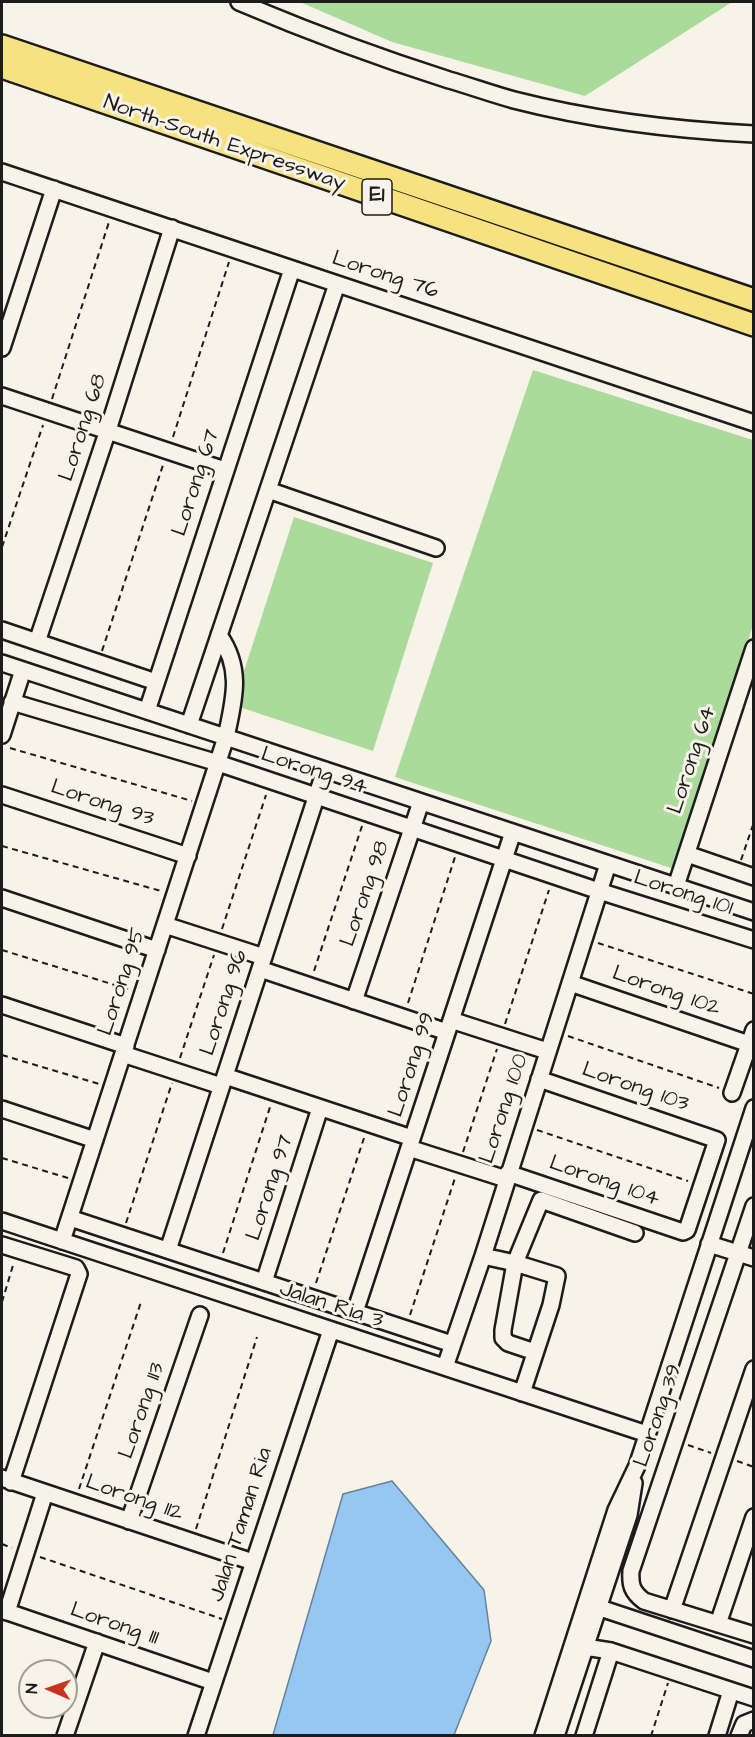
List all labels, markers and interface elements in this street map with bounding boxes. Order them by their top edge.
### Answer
street label: North–South Expressway [100,90,348,198]
road number: E1 [362,179,392,215]
street label: Lorong 76 [328,246,442,306]
street label: Lorong 68 [54,371,114,485]
street label: Lorong 67 [167,426,227,540]
street label: Lorong 64 [663,703,723,817]
street label: Lorong 94 [257,742,371,802]
street label: Lorong 93 [47,775,157,833]
street label: Lorong 98 [336,838,396,950]
street label: Lorong 101 [630,866,736,922]
street label: Lorong 95 [93,925,153,1039]
street label: Lorong 96 [196,947,254,1059]
street label: Lorong 102 [608,961,724,1023]
street label: Lorong 99 [384,1009,442,1121]
street label: Lorong 100 [475,1051,535,1167]
street label: Lorong 103 [578,1057,692,1119]
street label: Lorong 97 [242,1132,300,1244]
street label: Lorong 104 [545,1151,663,1213]
street label: Jalan Ria 3 [276,1277,386,1335]
street label: Lorong 113 [114,1359,172,1463]
street label: Lorong 39 [629,1361,689,1471]
street label: Jalan Taman Ria [205,1445,279,1605]
street label: Lorong 112 [82,1470,186,1528]
street label: Lorong 111 [66,1598,162,1652]
north arrow [18,1659,78,1719]
text: N [21,1683,43,1694]

